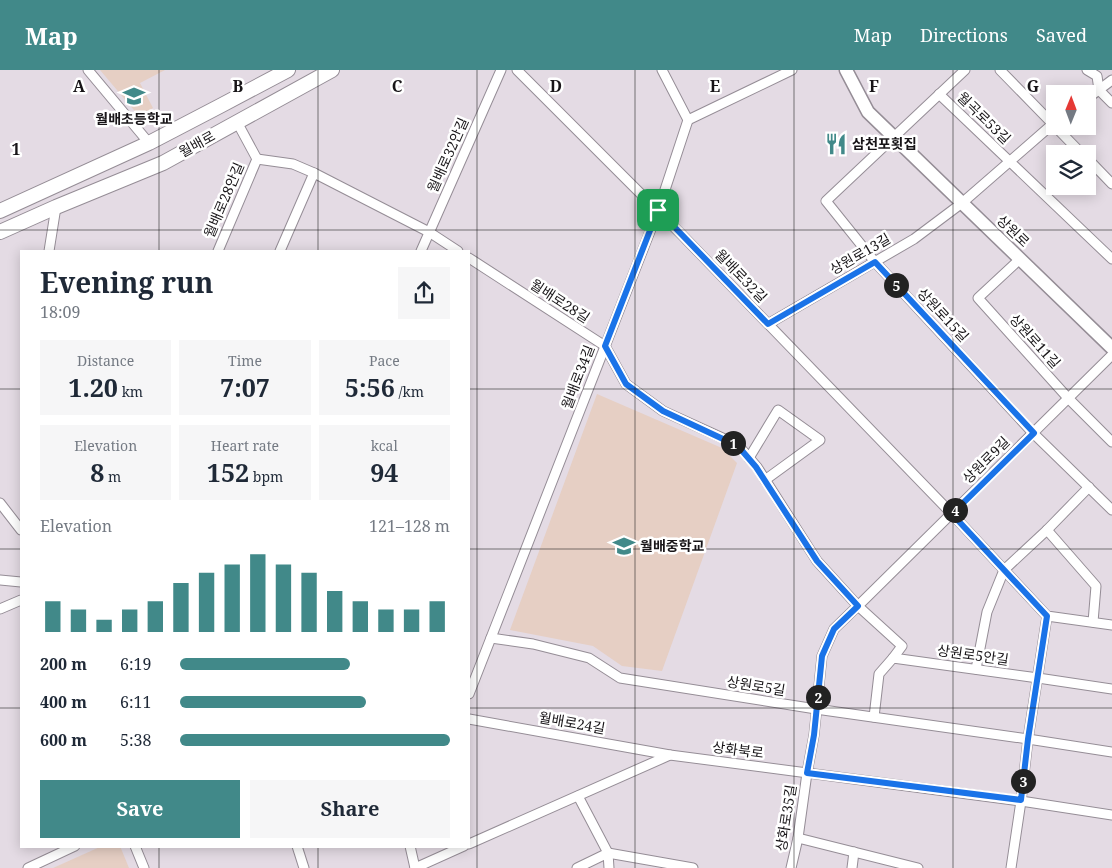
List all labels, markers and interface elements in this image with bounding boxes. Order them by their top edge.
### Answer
text: Map [25,19,78,52]
text: Map [854,23,892,47]
text: Directions [920,23,1008,47]
text: Saved [1036,23,1087,47]
text: A [73,75,86,97]
text: B [233,75,244,97]
text: C [392,75,403,97]
text: D [550,75,562,97]
text: E [710,75,720,97]
text: F [869,75,879,97]
text: G [1027,75,1039,97]
school or university icon: 월배초등학교 [121,83,147,109]
north arrow [1046,85,1096,135]
map controls [1046,85,1096,195]
street label: 월곡로53길 [954,87,1015,148]
place label: 월배초등학교 [95,109,173,128]
street label: 월배로32안길 [423,114,473,195]
street label: 월배로 [175,126,218,161]
restaurant icon: 삼천포횟집 [823,131,849,157]
place label: 삼천포횟집 [852,134,916,153]
text: 1 [11,138,21,160]
button: layers [1046,145,1096,195]
street label: 월배로28안길 [199,159,248,240]
pin [637,189,679,231]
icon: arrive [644,196,672,224]
street label: 상원로 [993,210,1034,251]
street label: 상원로13길 [826,229,894,279]
street label: 월배로32길 [711,245,772,306]
text: Evening run [40,263,213,301]
button: share [398,267,450,319]
pin: 5 [884,272,908,298]
street label: 월배로28길 [527,274,594,327]
text: 5 [893,276,900,295]
street label: 상원로15길 [914,284,973,346]
text: 18:09 [40,301,80,323]
street label: 상원로11길 [1006,309,1065,372]
street label: 월배로34길 [557,342,598,412]
text: Distance [77,351,134,370]
text: Time [228,351,262,370]
text: Pace [369,351,400,370]
text: 1.20 [68,370,118,404]
text: 7:07 [220,370,270,404]
text: 5:56 [345,370,395,404]
text: km [118,382,143,401]
text: /km [395,382,424,401]
pin: 1 [720,430,746,456]
street label: 상원로9길 [958,432,1013,487]
text: 1 [730,434,737,453]
text: Elevation [74,436,137,455]
text: Heart rate [211,436,279,455]
text: kcal [371,436,398,455]
text: 8 [90,455,104,489]
text: 152 [207,455,249,489]
text: 94 [370,455,398,489]
text: m [104,467,121,486]
text: bpm [249,467,283,486]
pin: 4 [942,498,968,522]
text: 4 [952,501,959,520]
text: Elevation [40,515,112,537]
text: 121–128 m [369,515,450,537]
school or university icon: 월배중학교 [611,533,637,559]
place label: 월배중학교 [640,536,705,555]
street label: 상원로5안길 [936,640,1010,669]
text: 200 m [40,653,87,675]
text: 6:19 [120,653,151,675]
street label: 상원로5길 [725,671,787,700]
pin: 2 [806,684,830,710]
text: 2 [815,688,822,707]
text: 400 m [40,691,87,713]
text: 6:11 [120,691,151,713]
street label: 월배로24길 [537,707,607,738]
text: 600 m [40,729,87,751]
text: 5:38 [120,729,151,751]
street label: 상화북로 [711,737,765,762]
pin: 3 [1010,768,1036,794]
text: 3 [1020,772,1027,791]
button: Save [40,780,240,838]
button: Share [250,780,450,838]
street label: 상화로35길 [771,783,800,853]

